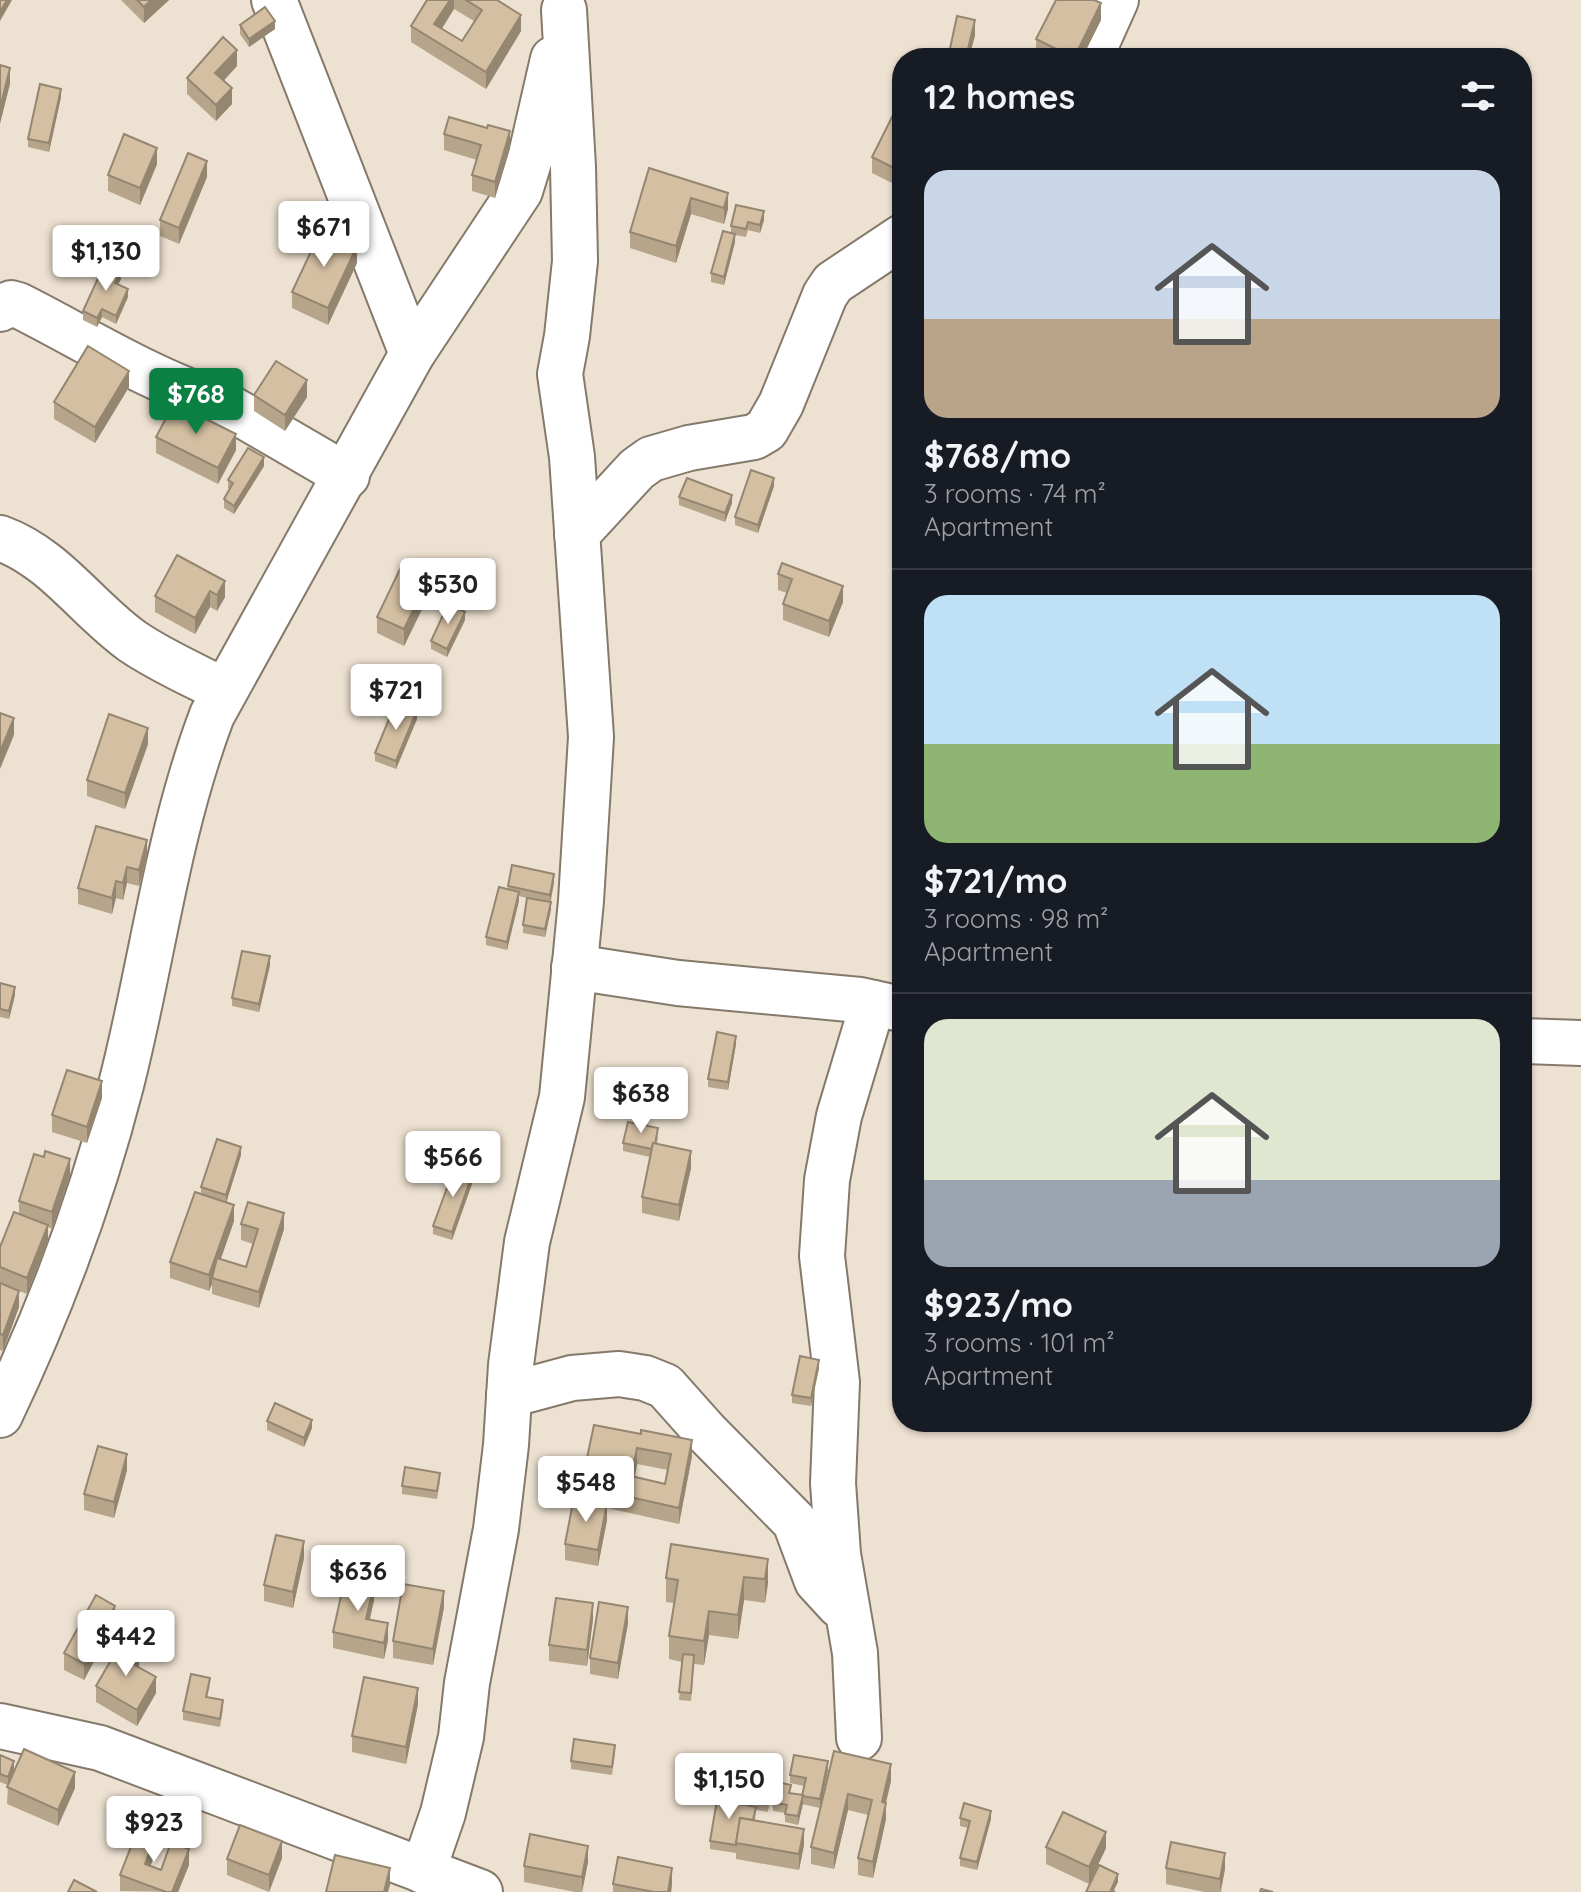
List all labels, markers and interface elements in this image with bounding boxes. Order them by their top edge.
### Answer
icon: filters [1456,74,1500,118]
text: 12 homes [924,75,1075,118]
pin: $671 [277,201,371,269]
text: $671 [296,210,352,243]
icon: home [1140,222,1284,366]
pin: $1,130 [41,225,171,293]
text: $1,130 [70,234,142,267]
pin: $768 [149,368,243,436]
text: $768 [167,377,225,410]
text: $768/mo [924,434,1071,477]
text: 3 rooms · 74 m² [924,477,1106,510]
text: Apartment [924,510,1053,543]
pin: $530 [401,558,495,626]
text: $530 [418,567,478,600]
icon: home [1140,647,1284,791]
pin: $721 [349,664,443,732]
text: $721 [369,673,423,706]
text: $721/mo [924,859,1067,902]
text: 3 rooms · 98 m² [924,902,1108,935]
text: Apartment [924,935,1053,968]
pin: $638 [594,1067,688,1135]
icon: home [1140,1071,1284,1215]
text: $638 [612,1076,670,1109]
pin: $566 [406,1131,500,1199]
text: $566 [423,1140,483,1173]
text: $923/mo [924,1283,1073,1326]
text: 3 rooms · 101 m² [924,1326,1115,1359]
text: Apartment [924,1359,1053,1392]
pin: $548 [539,1456,633,1524]
text: $548 [556,1465,616,1498]
pin: $636 [311,1545,405,1613]
text: $636 [329,1554,387,1587]
pin: $442 [79,1610,173,1678]
text: $442 [96,1619,156,1652]
pin: $1,150 [664,1753,794,1821]
text: $1,150 [693,1762,765,1795]
pin: $923 [107,1796,201,1864]
text: $923 [124,1805,184,1838]

